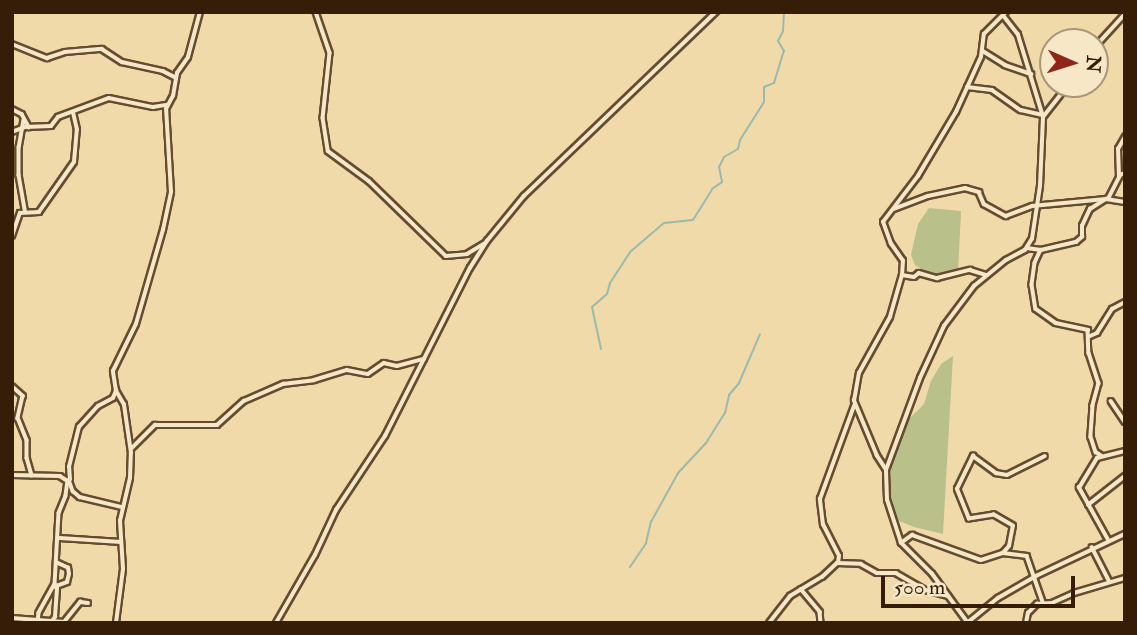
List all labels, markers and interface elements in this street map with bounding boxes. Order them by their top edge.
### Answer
north arrow [1039,28,1109,98]
text: N [1081,55,1105,73]
scale bar [885,562,1079,606]
text: 500 m [894,574,945,601]

